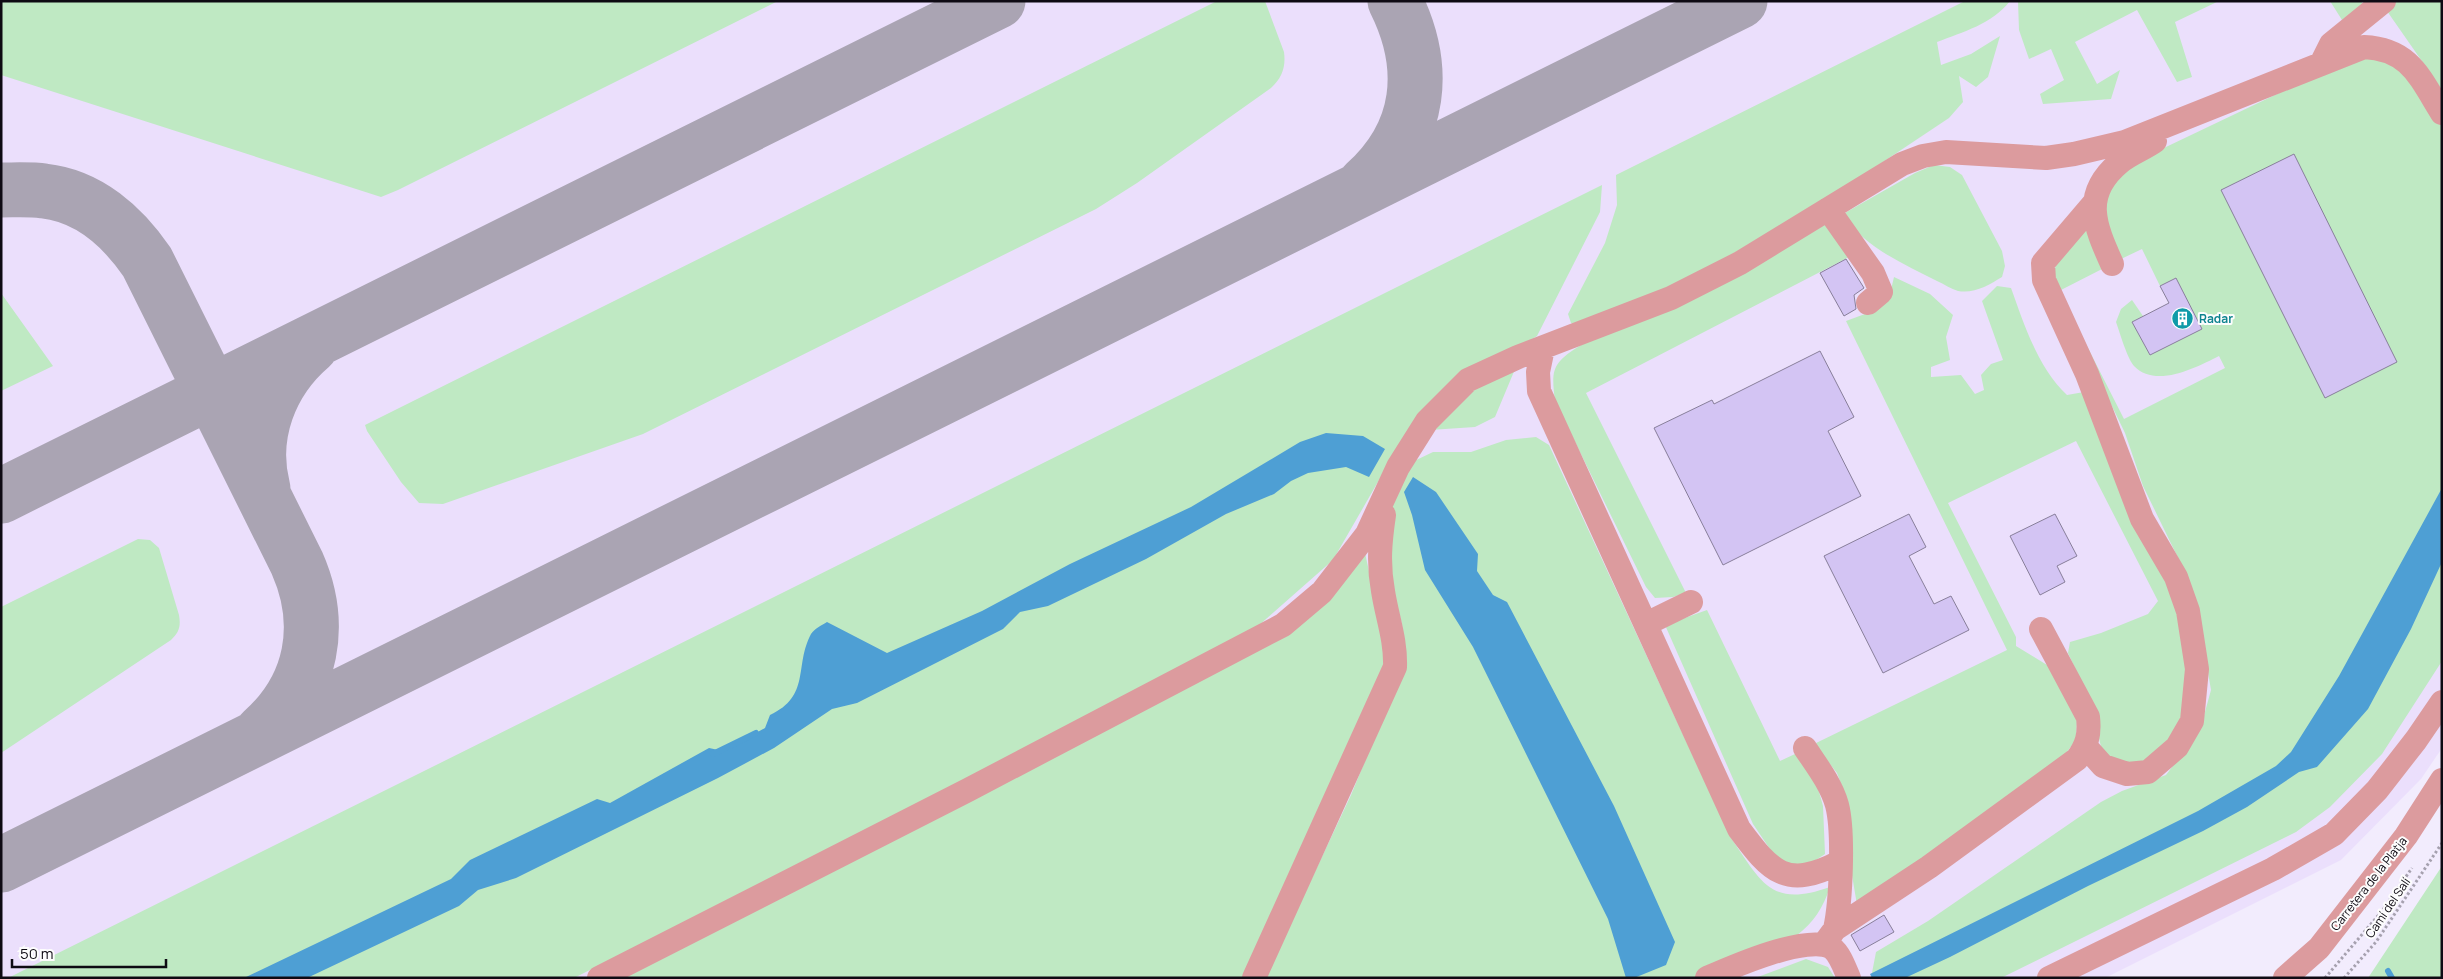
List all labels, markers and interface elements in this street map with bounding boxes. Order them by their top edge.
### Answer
building icon: Radar [2171,307,2195,331]
place label: Radar [2199,310,2233,327]
street label: Carretera de la Platja [2326,833,2411,934]
street label: Camí del Salí [2361,874,2414,941]
scale bar [12,936,166,968]
text: 50 m [20,943,54,964]

